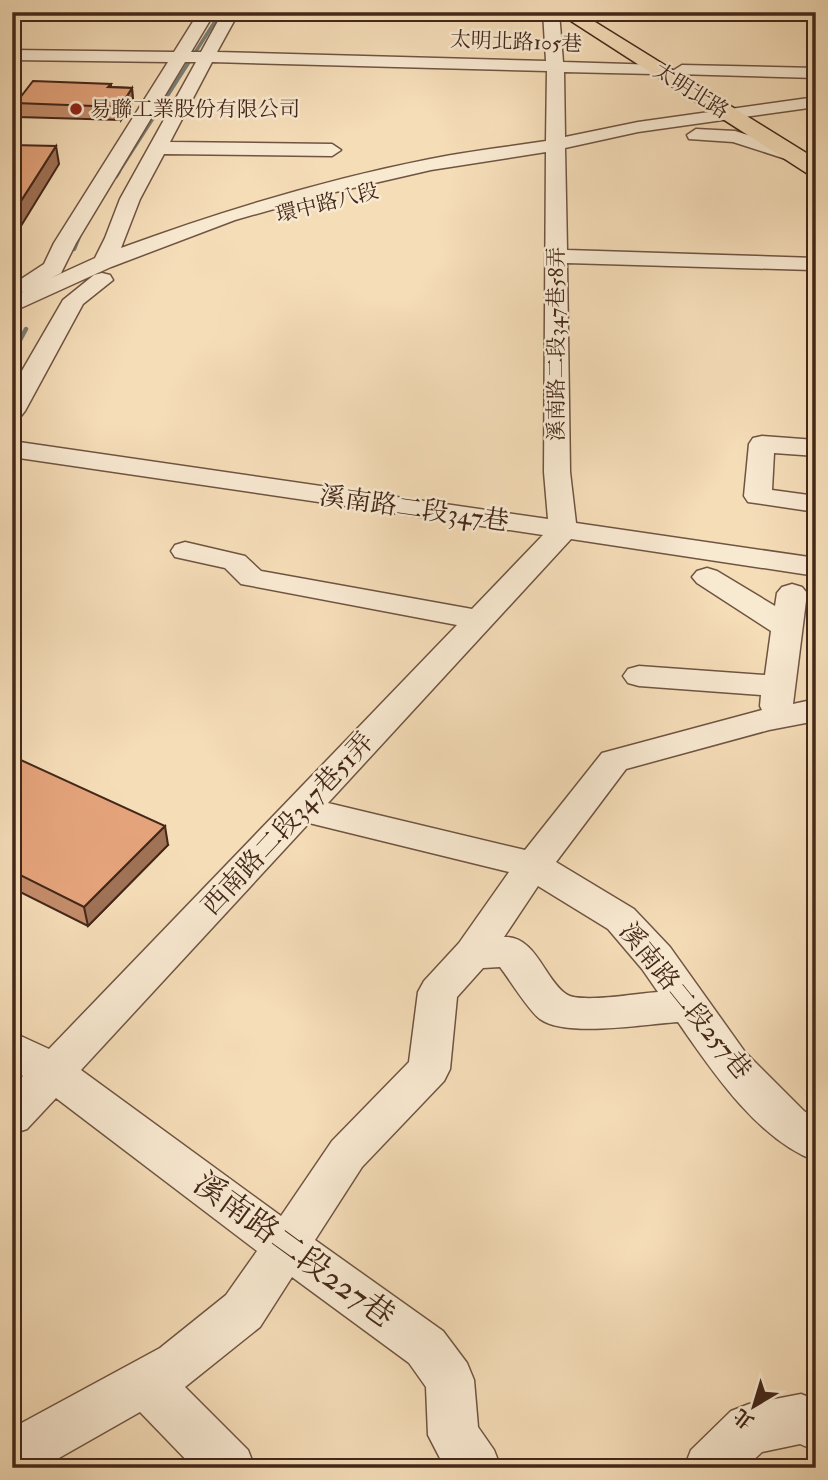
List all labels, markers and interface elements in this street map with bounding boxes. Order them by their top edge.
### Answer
street label: 太明北路105巷 [449,26,583,58]
street label: 太明北路 [648,57,734,125]
place label: 易聯工業股份有限公司 [90,96,300,123]
marker: 易聯工業股份有限公司 [68,101,84,117]
street label: 環中路八段 [273,177,381,229]
street label: 溪南路二段347巷58弄 [543,247,570,441]
street label: 溪南路二段347巷 [317,480,511,538]
street label: 西南路二段347巷51弄 [195,726,381,922]
street label: 溪南路二段257巷 [612,916,758,1086]
street label: 溪南路二段227巷 [186,1164,402,1336]
north arrow [720,1372,790,1442]
text: 北 [729,1403,759,1434]

